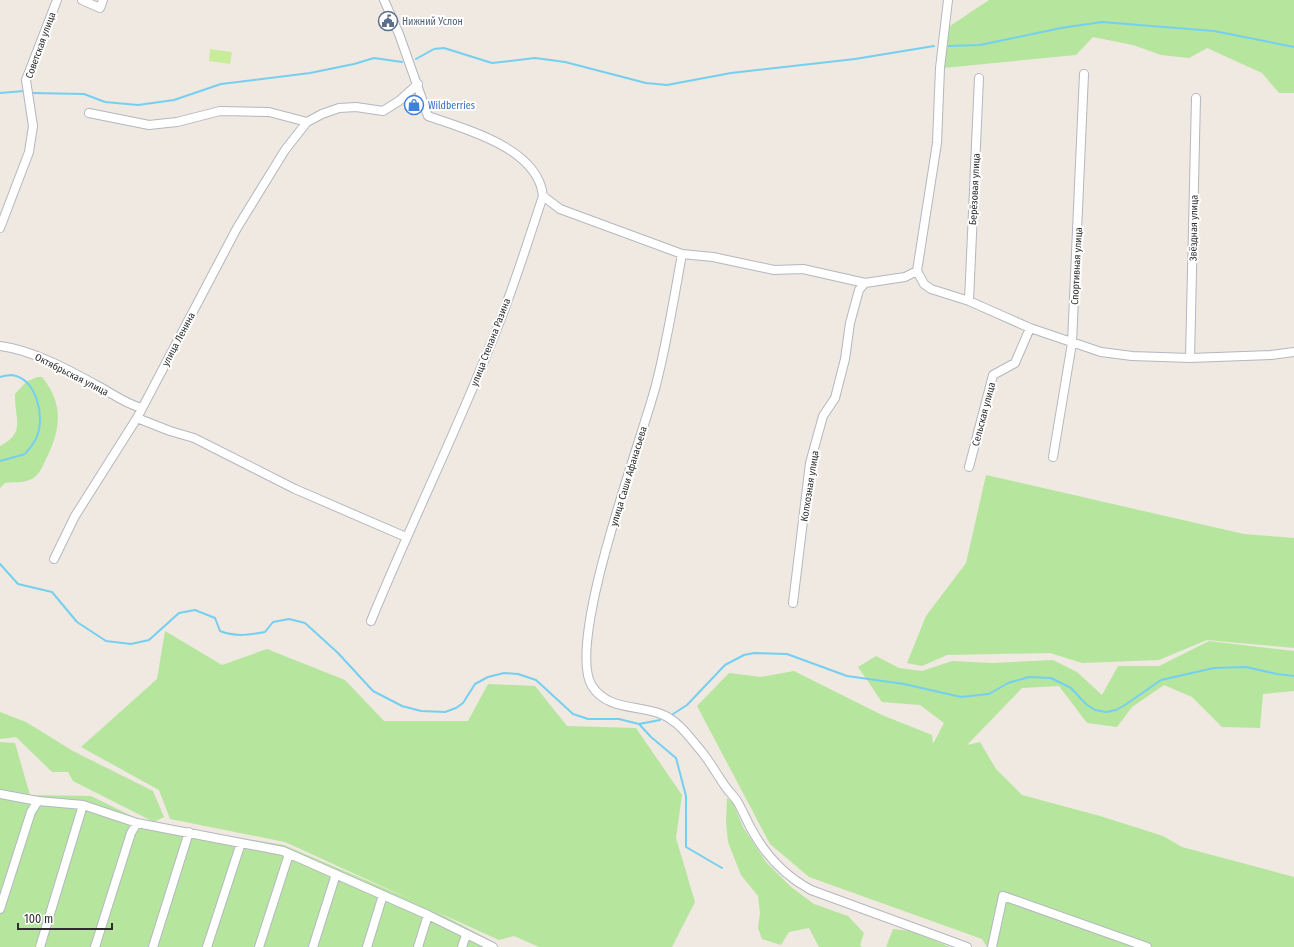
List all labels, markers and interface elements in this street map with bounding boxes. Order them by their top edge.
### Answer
street label: Советская улица [23,10,59,80]
public building icon: Нижний Услон [377,10,399,32]
place label: Нижний Услон [402,16,463,28]
shop icon: Wildberries [403,94,425,116]
place label: Wildberries [428,100,475,112]
street label: Берёзовая улица [967,153,983,225]
street label: Звёздная улица [1187,195,1201,261]
street label: Спортивная улица [1069,227,1085,305]
street label: улица Степана Разина [469,297,513,388]
street label: улица Ленина [160,310,198,368]
street label: Октябрьская улица [33,351,110,399]
street label: Сельская улица [970,381,998,447]
street label: улица Саши Афанасьева [608,425,650,528]
street label: Колхозная улица [798,450,822,523]
scale bar [18,905,112,931]
text: 100 m [24,912,53,926]

